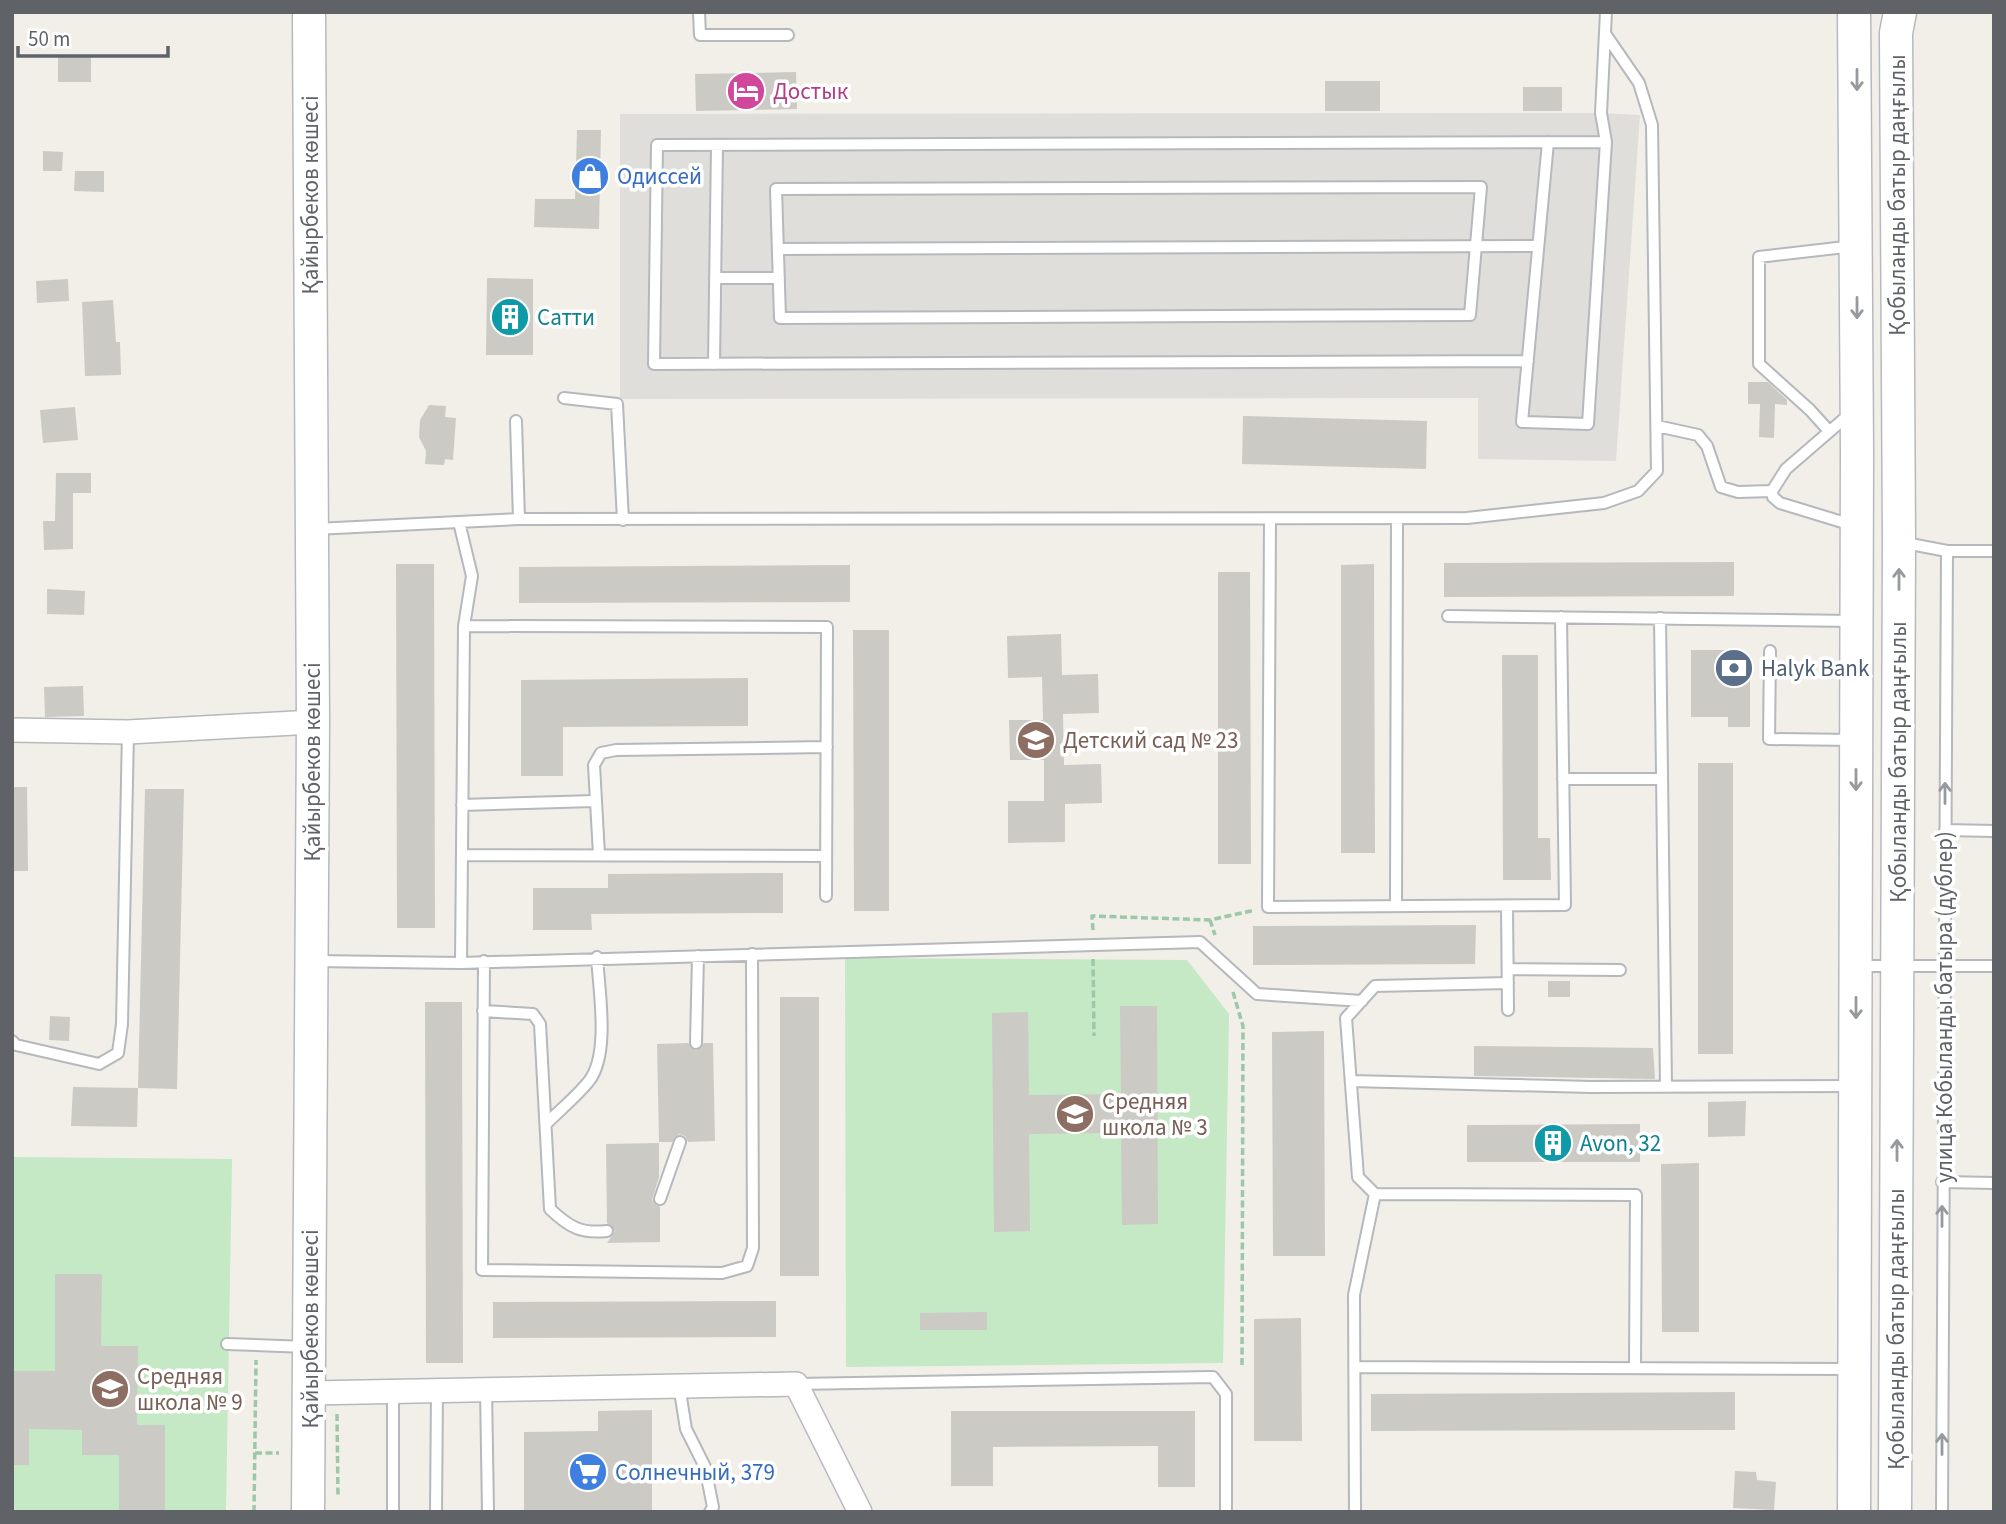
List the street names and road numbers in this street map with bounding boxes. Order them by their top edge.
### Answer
street label: Қобыланды батыр даңғылы [1881,54,1914,336]
street label: Қайырбеков көшесі [294,95,327,295]
street label: Қобыланды батыр даңғылы [1882,621,1915,903]
street label: Қайырбеков көшесі [296,662,329,862]
street label: улица Кобыланды батыра (дублер) [1928,831,1961,1183]
street label: Қобыланды батыр даңғылы [1880,1188,1913,1470]
street label: Қайырбеков көшесі [294,1229,327,1429]

